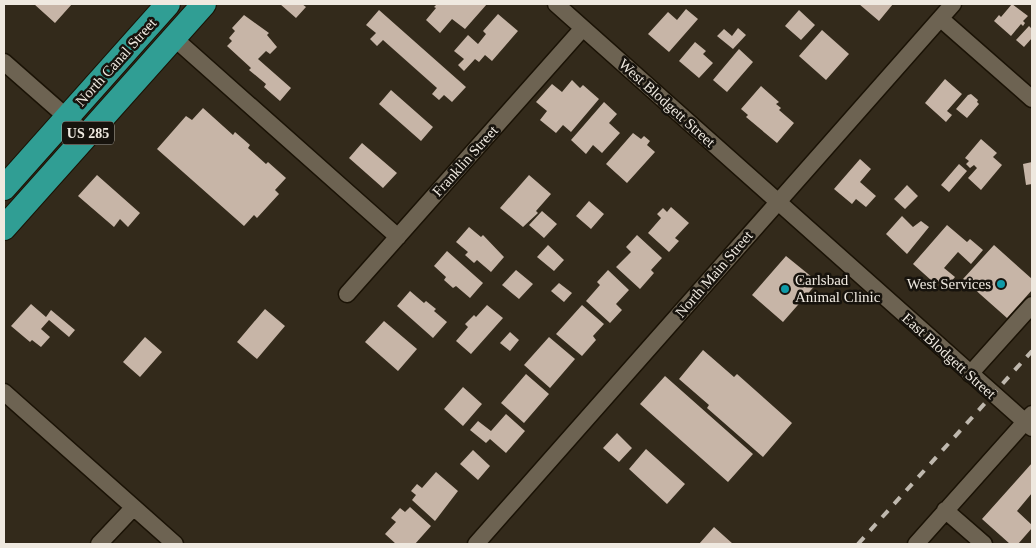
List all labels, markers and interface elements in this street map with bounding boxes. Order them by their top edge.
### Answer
street label: North Canal Street [72,14,160,109]
street label: West Blodgett Street [616,56,719,151]
road number: US 285 [62,122,114,144]
street label: Franklin Street [429,122,501,200]
street label: North Main Street [672,227,756,320]
place label: Carlsbad Animal Clinic [795,272,881,305]
place label: West Services [907,276,991,292]
marker: West Services [995,278,1007,290]
marker: Carlsbad Animal Clinic [779,283,791,295]
street label: East Blodgett Street [899,310,1000,403]

